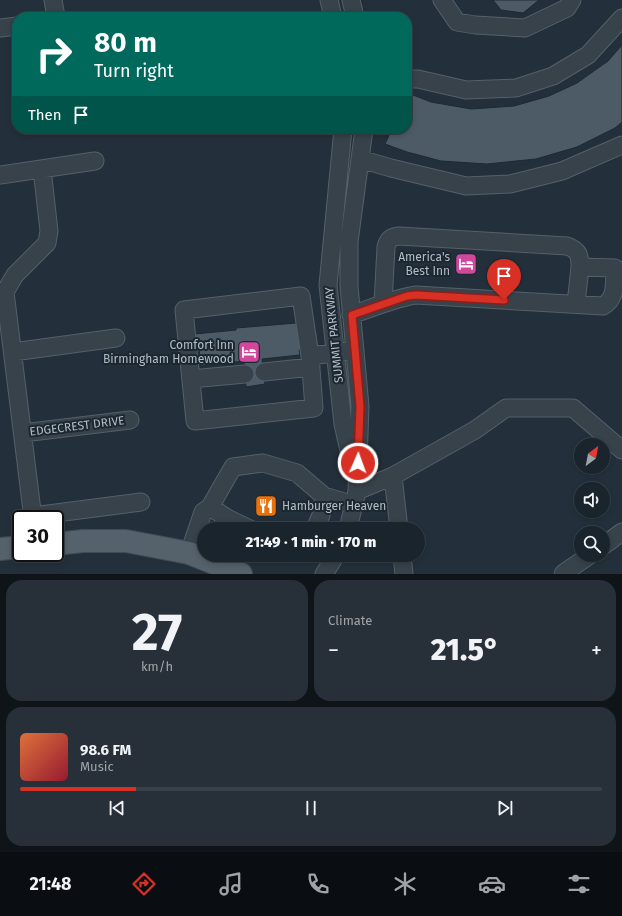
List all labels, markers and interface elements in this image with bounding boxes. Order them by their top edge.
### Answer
text: 80 m [94,26,157,59]
icon: right [28,28,80,80]
text: Turn right [94,60,174,82]
icon: arrive [70,104,92,126]
text: Then [28,106,62,124]
place label: America's Best Inn [398,250,450,278]
hotel icon: America's Best Inn [453,251,479,277]
pin [487,259,521,300]
icon: arrive [493,265,515,287]
street label: SUMMIT PARKWAY [322,286,346,384]
place label: Comfort Inn Birmingham Homewood [103,338,234,366]
hotel icon: Comfort Inn Birmingham Homewood [236,339,262,365]
street label: EDGECREST DRIVE [29,413,125,439]
north arrow [574,438,610,474]
map controls [574,438,610,562]
position arrow [337,442,379,484]
button: sound [574,482,610,518]
restaurant icon: Hamburger Heaven [253,493,279,519]
place label: Hamburger Heaven [282,499,386,513]
speed limit sign: 30 [12,510,64,562]
button: search [574,526,610,562]
text: 21:49 · 1 min · 170 m [246,533,376,551]
text: 27 [132,601,182,664]
text: Climate [328,613,372,628]
text: 21.5° [431,632,499,668]
text: − [328,637,339,664]
text: + [591,637,602,664]
text: km/h [141,659,173,674]
text: 98.6 FM [80,741,131,759]
text: Music [80,759,114,774]
icon: previous [106,797,128,819]
icon: pause [300,797,322,819]
icon: next [494,797,516,819]
icon: directions [130,870,158,898]
icon: music [217,870,245,898]
icon: phone [304,870,332,898]
icon: climate [391,870,419,898]
icon: car [478,870,506,898]
icon: filters [565,870,593,898]
text: 21:48 [29,873,72,895]

